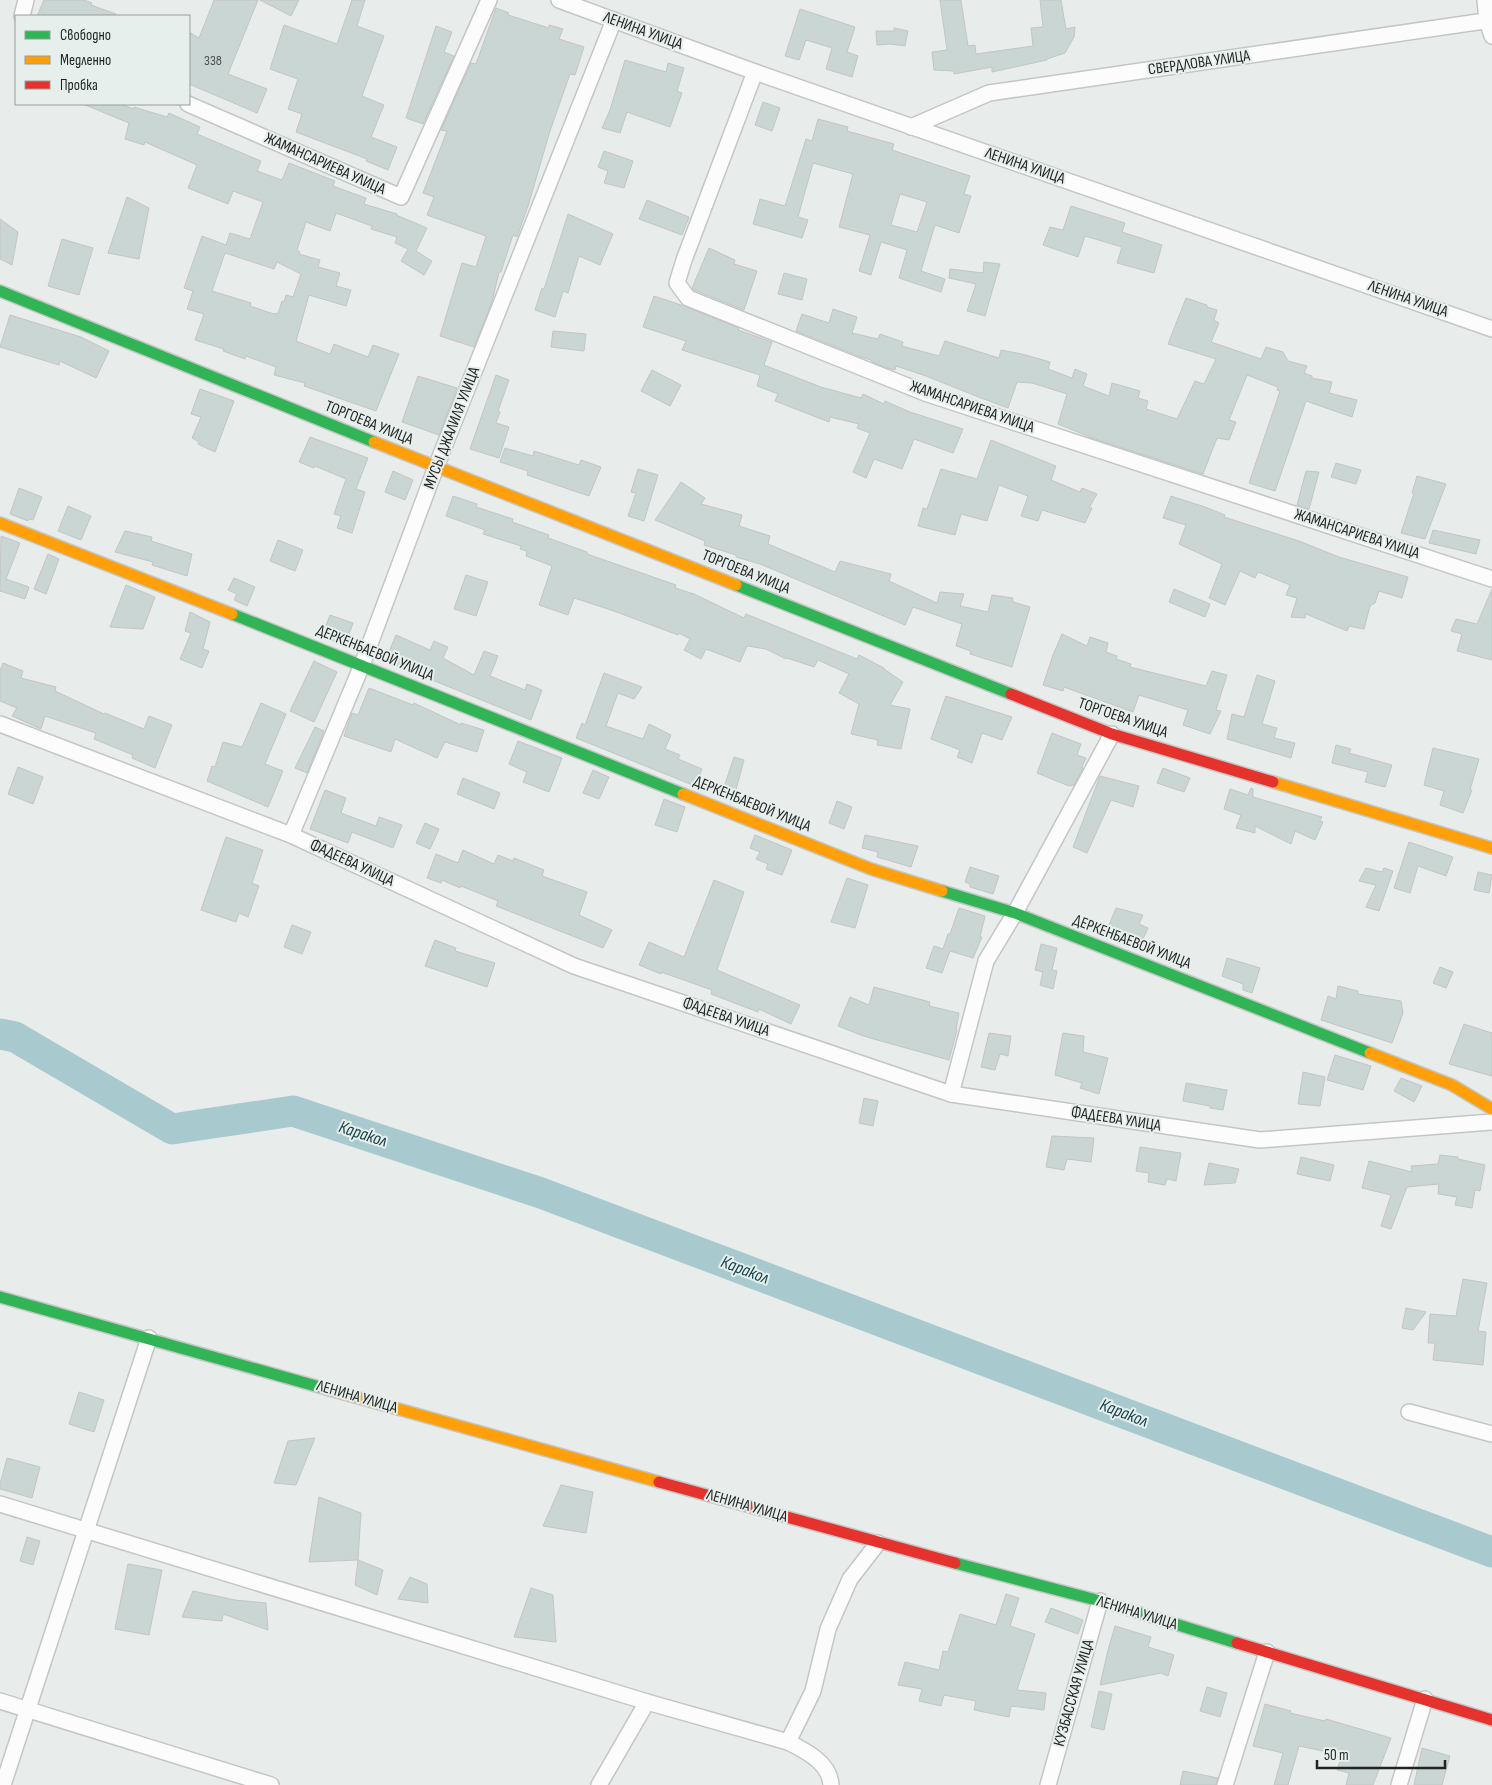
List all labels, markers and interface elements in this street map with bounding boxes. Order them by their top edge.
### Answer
street label: ЛЕНИНА УЛИЦА [600,8,685,54]
legend [15,15,190,105]
text: Свободно [60,26,111,45]
street label: СВЕРДЛОВА УЛИЦА [1147,46,1251,80]
text: Медленно [60,51,111,70]
house number: 338 [204,52,222,69]
text: Пробка [60,76,98,95]
street label: ЖАМАНСАРИЕВА УЛИЦА [262,129,389,199]
street label: ЛЕНИНА УЛИЦА [982,143,1068,189]
street label: ЛЕНИНА УЛИЦА [1365,276,1451,322]
street label: МУСЫ ДЖАЛИЛЯ УЛИЦА [420,364,484,492]
street label: ЖАМАНСАРИЕВА УЛИЦА [907,377,1037,437]
street label: ТОРГОЕВА УЛИЦА [322,397,416,449]
street label: ЖАМАНСАРИЕВА УЛИЦА [1292,505,1422,563]
street label: ТОРГОЕВА УЛИЦА [699,546,793,598]
street label: ДЕРКЕНБАЕВОЙ УЛИЦА [314,621,437,685]
street label: ТОРГОЕВА УЛИЦА [1076,694,1170,742]
street label: ДЕРКЕНБАЕВОЙ УЛИЦА [691,772,814,836]
street label: ФАДЕЕВА УЛИЦА [307,835,397,891]
street label: ДЕРКЕНБАЕВОЙ УЛИЦА [1070,911,1194,973]
street label: ФАДЕЕВА УЛИЦА [680,993,772,1041]
street label: ФАДЕЕВА УЛИЦА [1070,1103,1162,1135]
water label: Каракол [336,1116,390,1152]
water label: Каракол [718,1251,772,1289]
street label: ЛЕНИНА УЛИЦА [313,1376,400,1418]
water label: Каракол [1097,1394,1151,1432]
street label: ЛЕНИНА УЛИЦА [703,1485,790,1527]
street label: ЛЕНИНА УЛИЦА [1093,1591,1180,1634]
street label: КУЗБАССКАЯ УЛИЦА [1050,1637,1098,1749]
scale bar [1317,1738,1444,1770]
text: 50 m [1324,1746,1349,1765]

